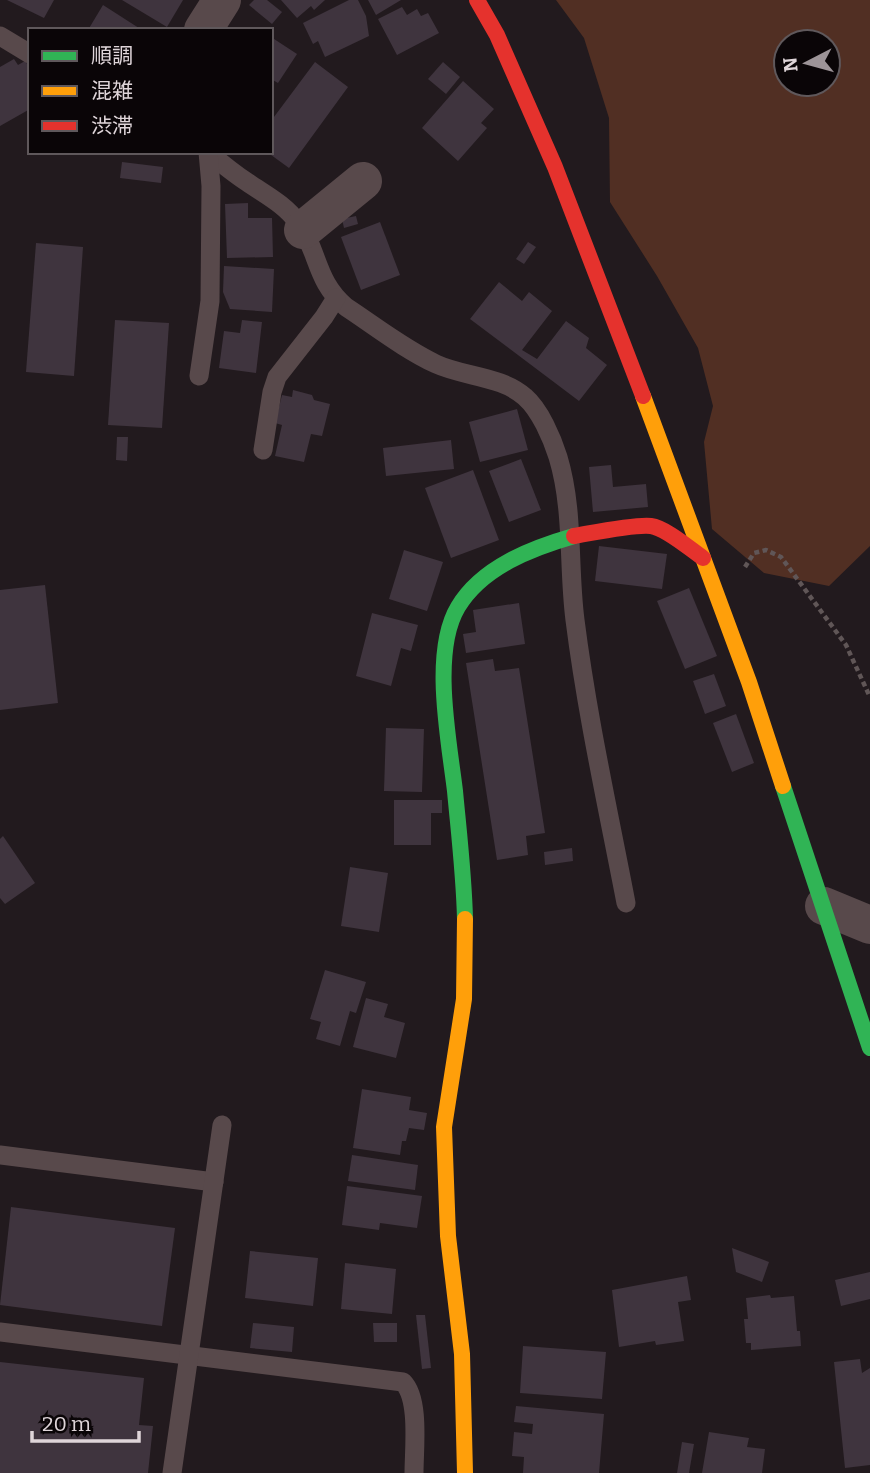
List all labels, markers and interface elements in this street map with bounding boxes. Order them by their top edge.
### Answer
legend [28,28,273,154]
north arrow [772,28,842,98]
text: 順調 [91,43,133,69]
text: N [778,56,803,73]
text: 混雑 [91,78,133,104]
text: 渋滞 [91,113,133,139]
scale bar [32,1400,138,1444]
text: 20 m [42,1411,91,1437]

